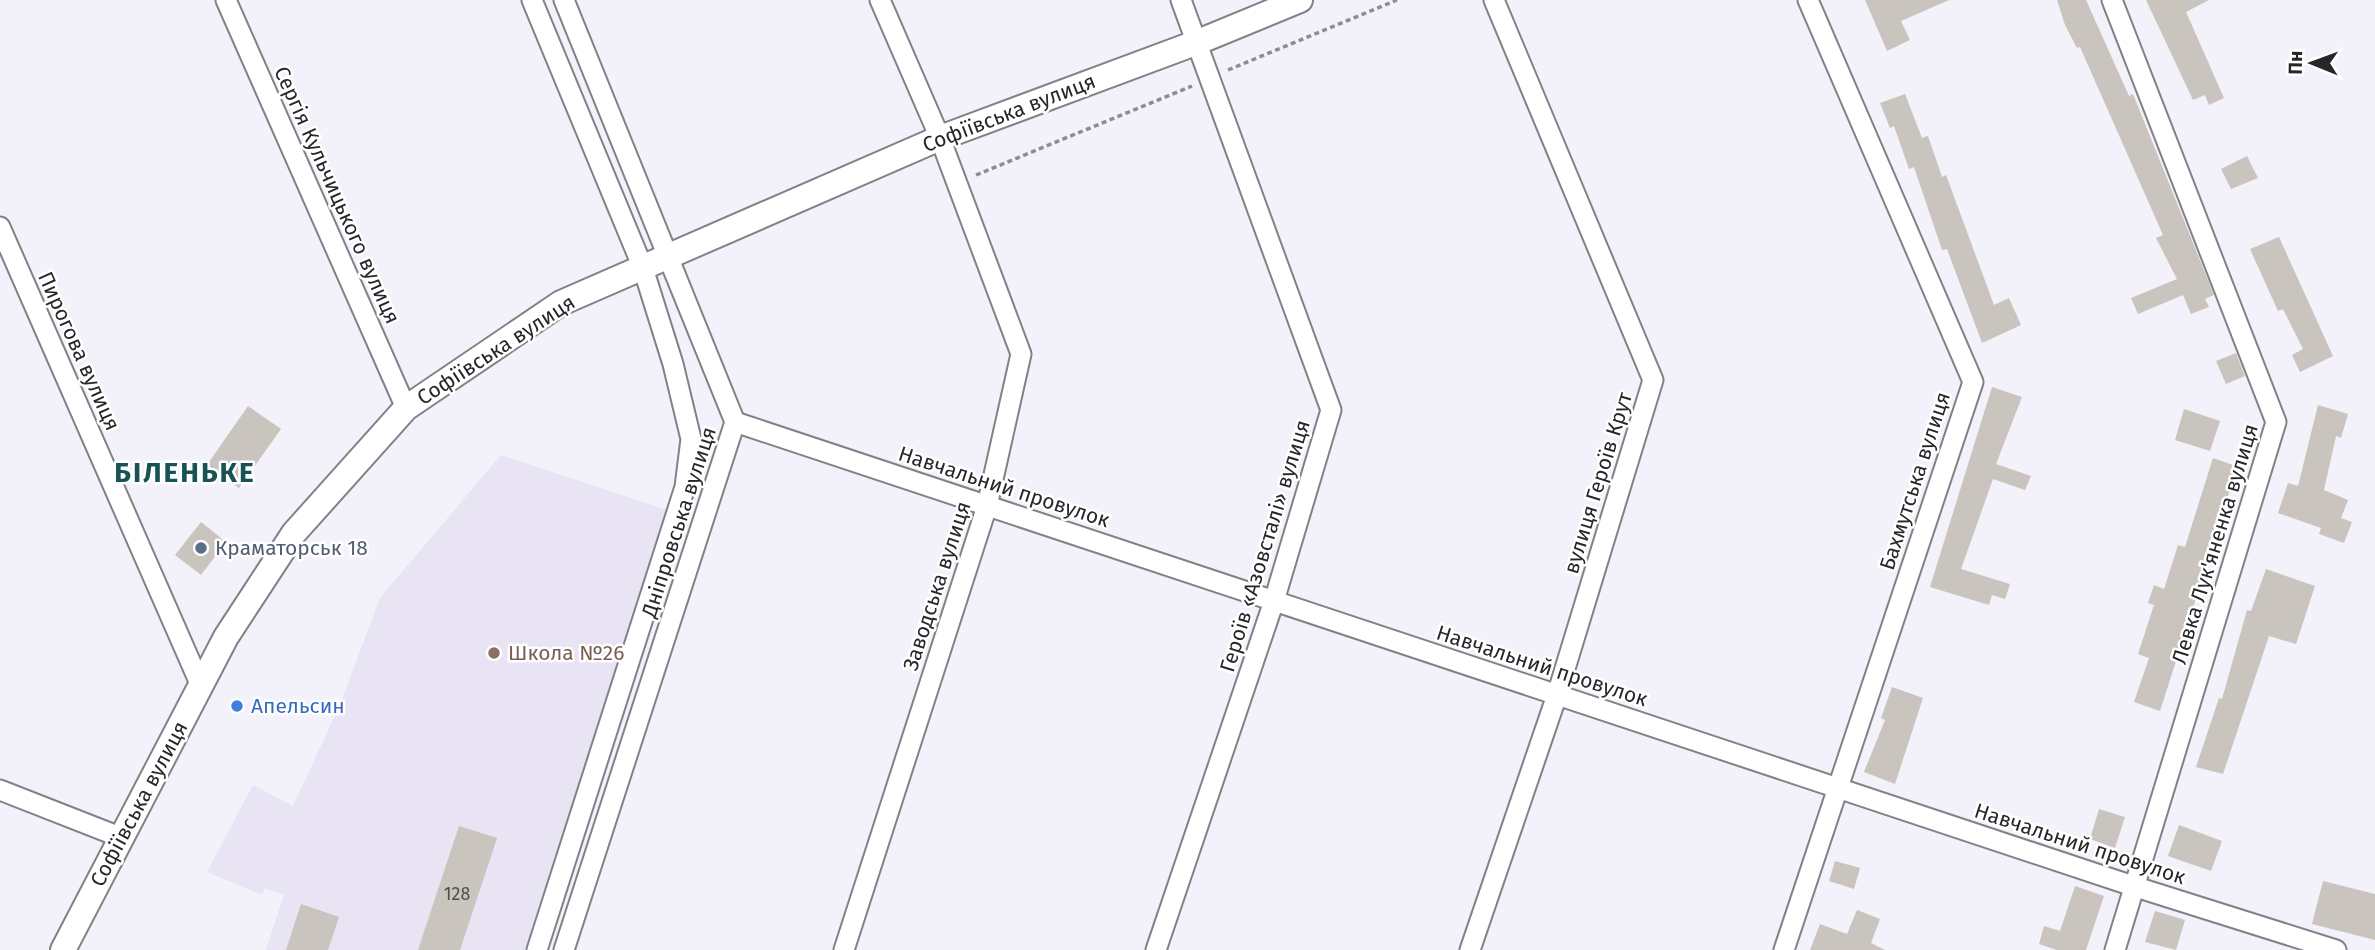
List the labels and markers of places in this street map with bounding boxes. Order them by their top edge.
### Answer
place label: Краматорськ 18 [215,535,368,561]
marker: Краматорськ 18 [193,540,209,556]
place label: Школа №26 [508,640,624,666]
marker: Школа №26 [486,645,502,661]
place label: Апельсин [251,693,345,719]
marker: Апельсин [229,698,245,714]

